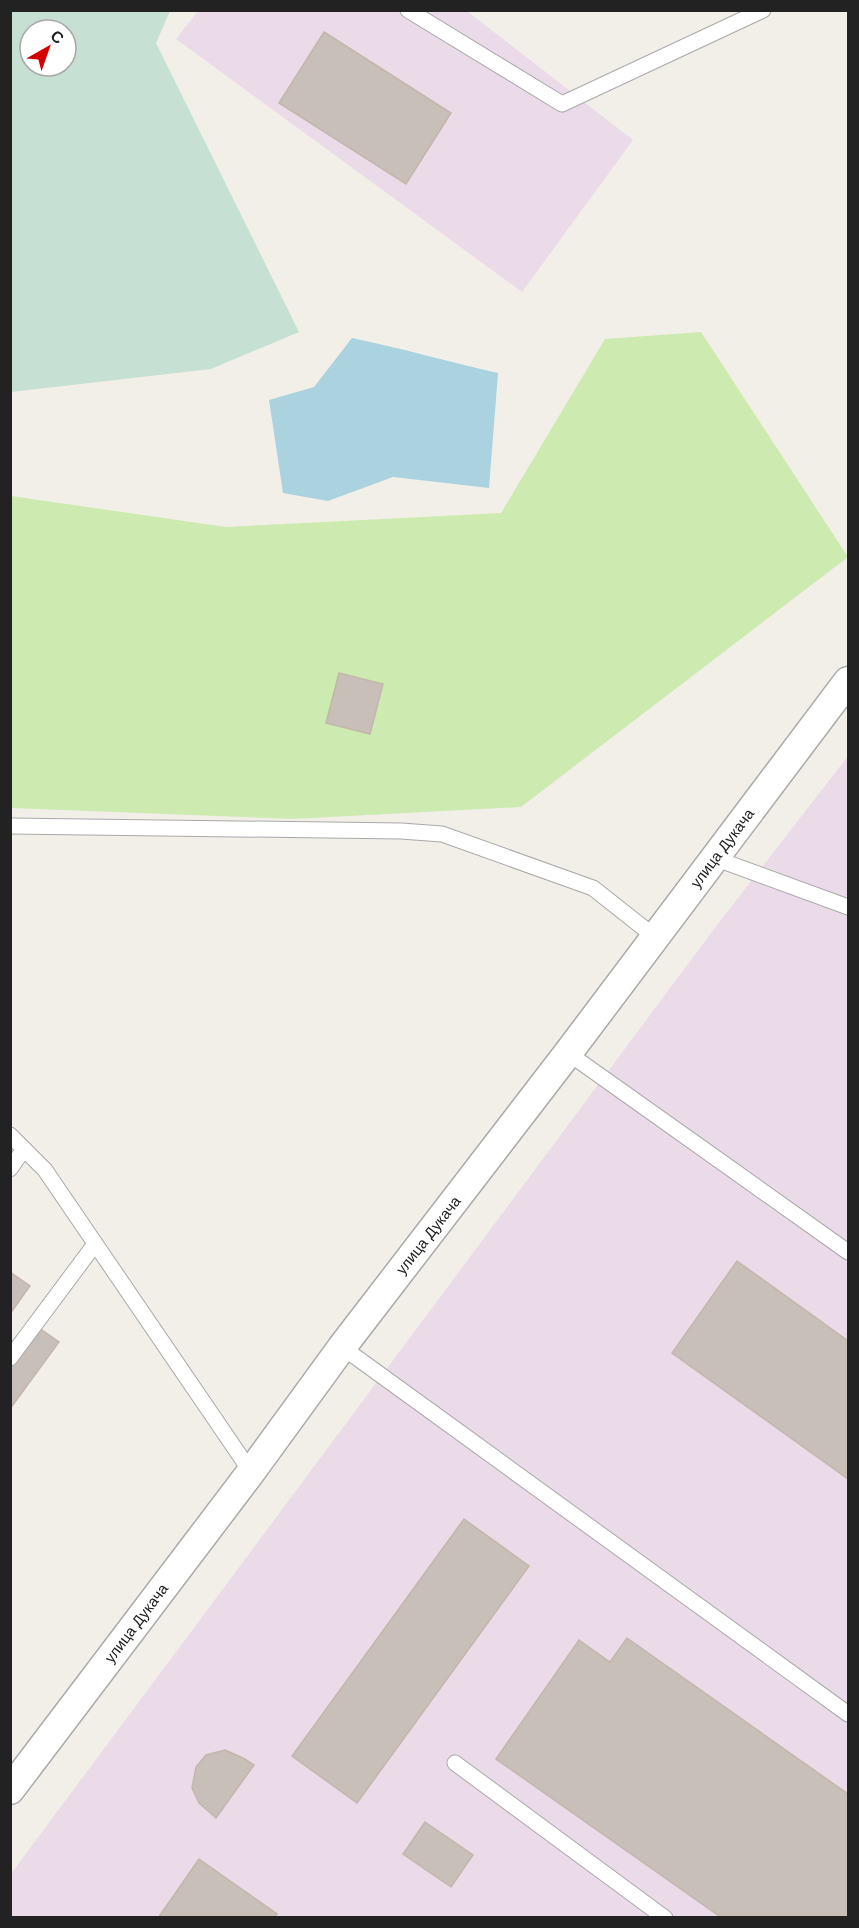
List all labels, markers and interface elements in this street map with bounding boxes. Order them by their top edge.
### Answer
north arrow [18,18,78,78]
text: С [47,27,68,47]
street label: улица Дукача [687,805,758,891]
street label: улица Дукача [392,1192,464,1277]
street label: улица Дукача [101,1580,172,1666]

